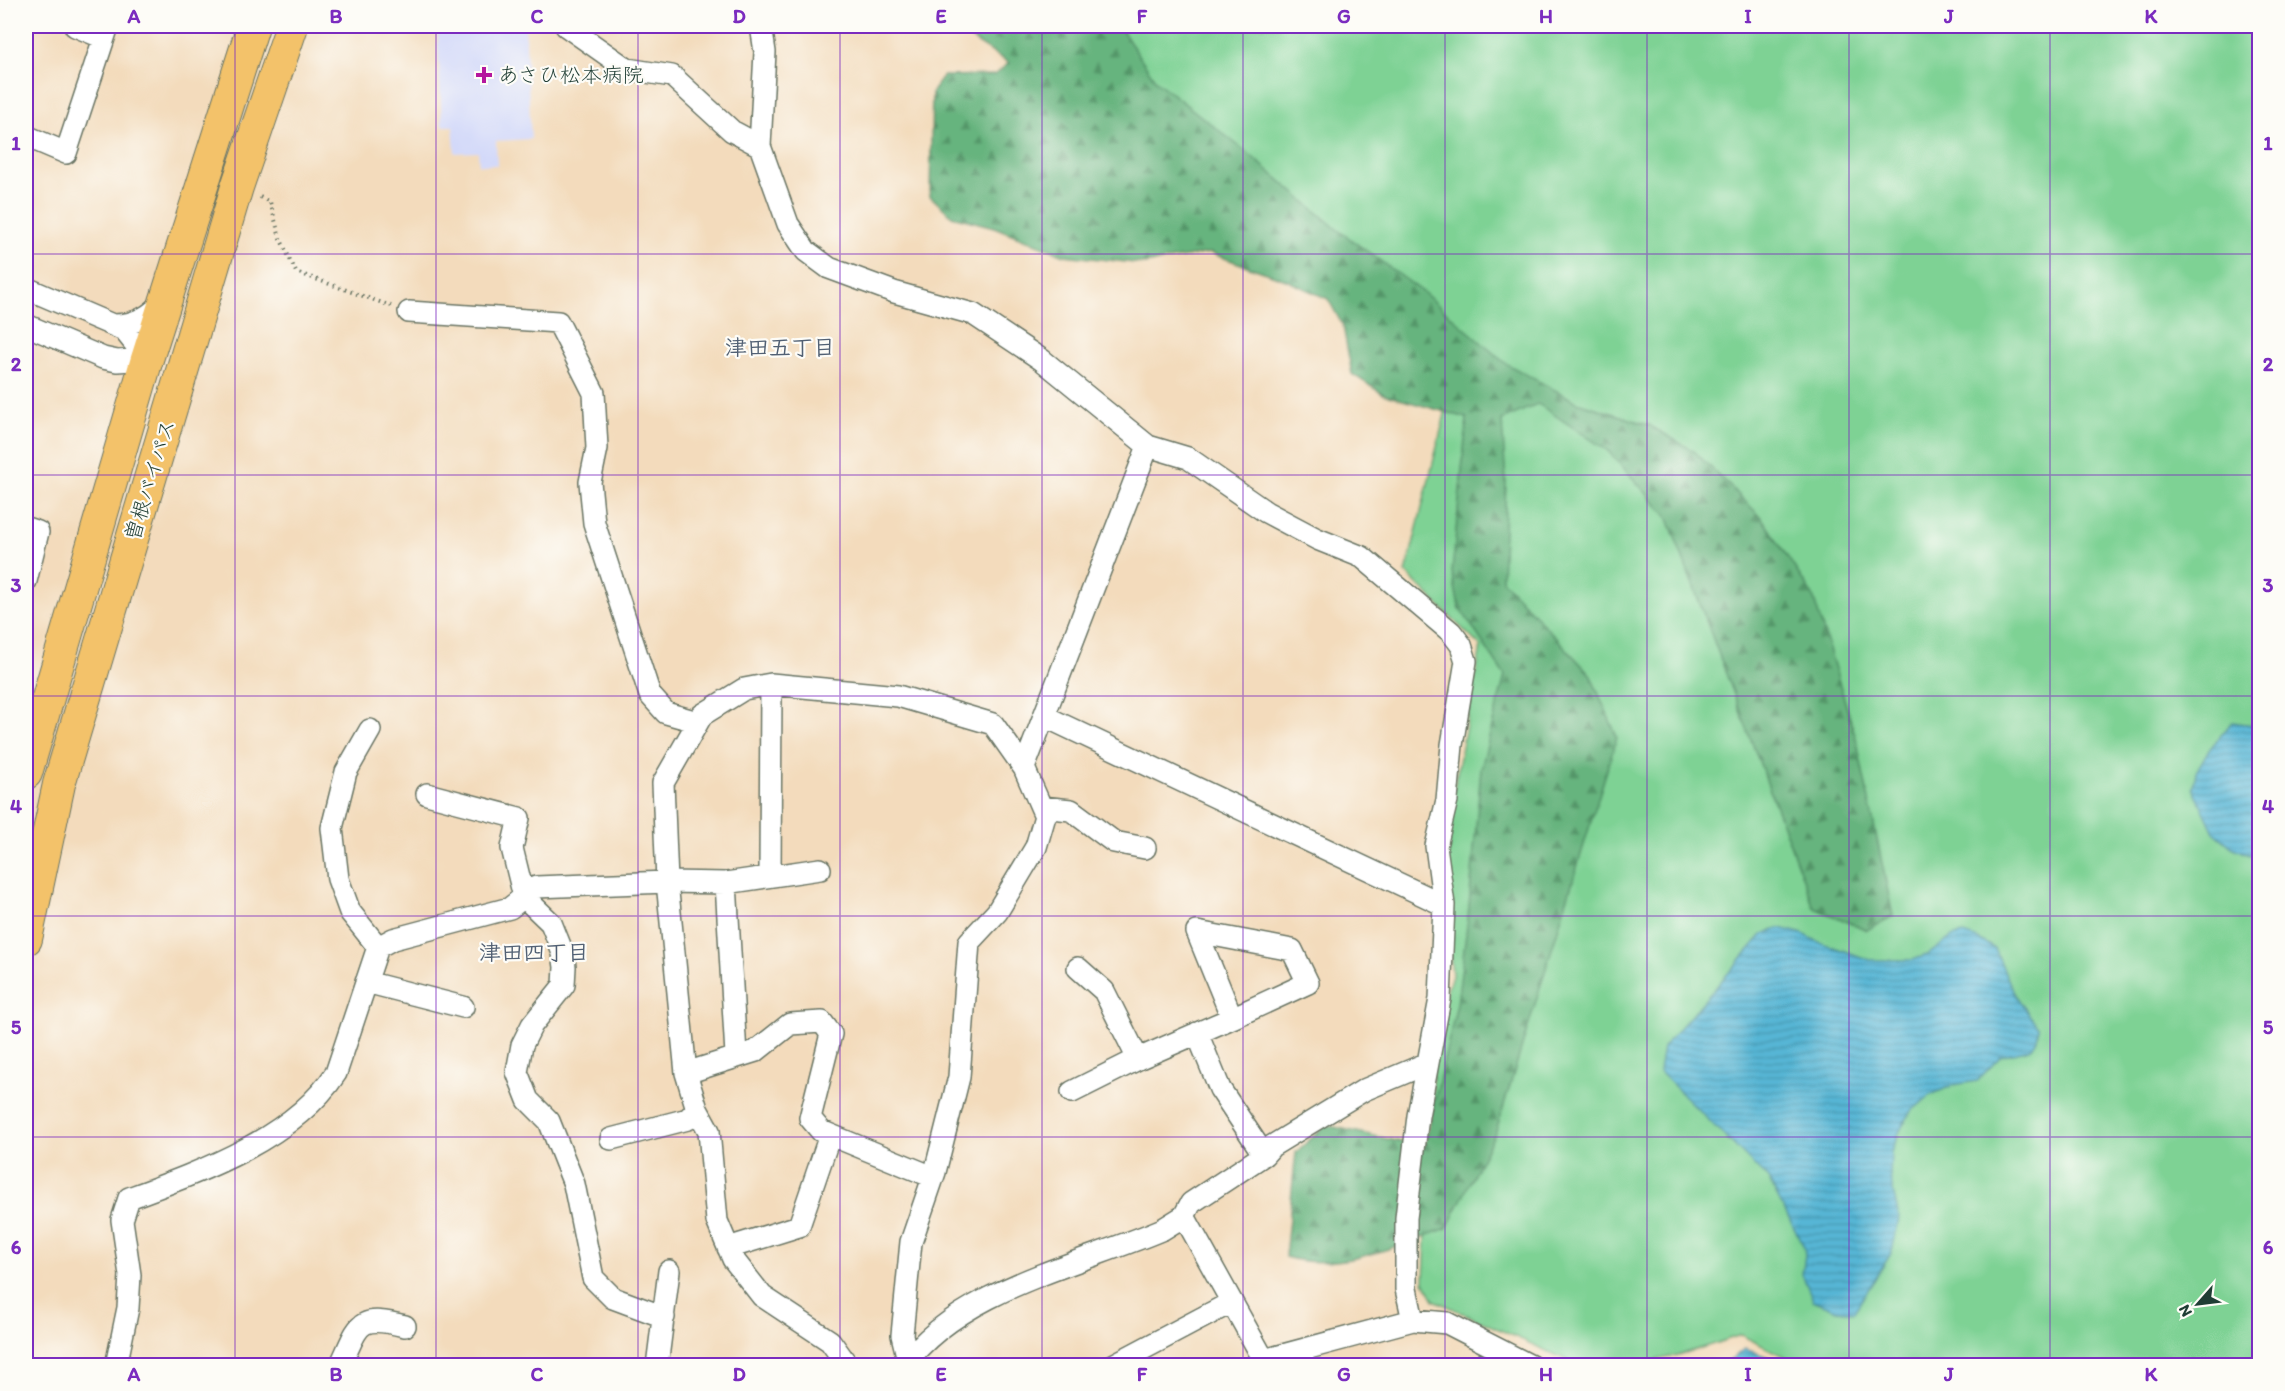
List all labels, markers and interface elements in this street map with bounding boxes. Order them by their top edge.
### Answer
text: A [127,4,141,28]
text: B [330,4,343,28]
text: C [531,4,544,28]
text: D [732,4,746,28]
text: E [935,4,947,28]
text: F [1137,4,1148,28]
text: G [1337,4,1351,28]
text: H [1539,4,1553,28]
text: I [1744,4,1752,28]
text: J [1943,4,1954,28]
text: K [2145,4,2159,28]
place label: あさひ松本病院 [498,62,644,87]
marker: あさひ松本病院 [475,66,493,84]
text: 1 [11,131,21,155]
text: 1 [2263,131,2273,155]
district label: 津田五丁目 [725,334,835,361]
text: 2 [11,352,22,376]
text: 2 [2263,352,2274,376]
street label: 曽根バイパス [119,416,180,544]
text: 3 [11,573,22,597]
text: 3 [2263,573,2274,597]
text: 4 [10,794,22,818]
text: 4 [2262,794,2274,818]
district label: 津田四丁目 [479,939,589,966]
text: 5 [11,1015,22,1039]
text: 5 [2263,1015,2274,1039]
text: 6 [11,1235,22,1259]
text: 6 [2263,1235,2274,1259]
north arrow [2168,1274,2228,1334]
text: N [2174,1302,2196,1320]
text: A [127,1362,141,1386]
text: B [330,1362,343,1386]
text: C [531,1362,544,1386]
text: D [732,1362,746,1386]
text: E [935,1362,947,1386]
text: F [1137,1362,1148,1386]
text: G [1337,1362,1351,1386]
text: H [1539,1362,1553,1386]
text: I [1744,1362,1752,1386]
text: J [1943,1362,1954,1386]
text: K [2145,1362,2159,1386]

